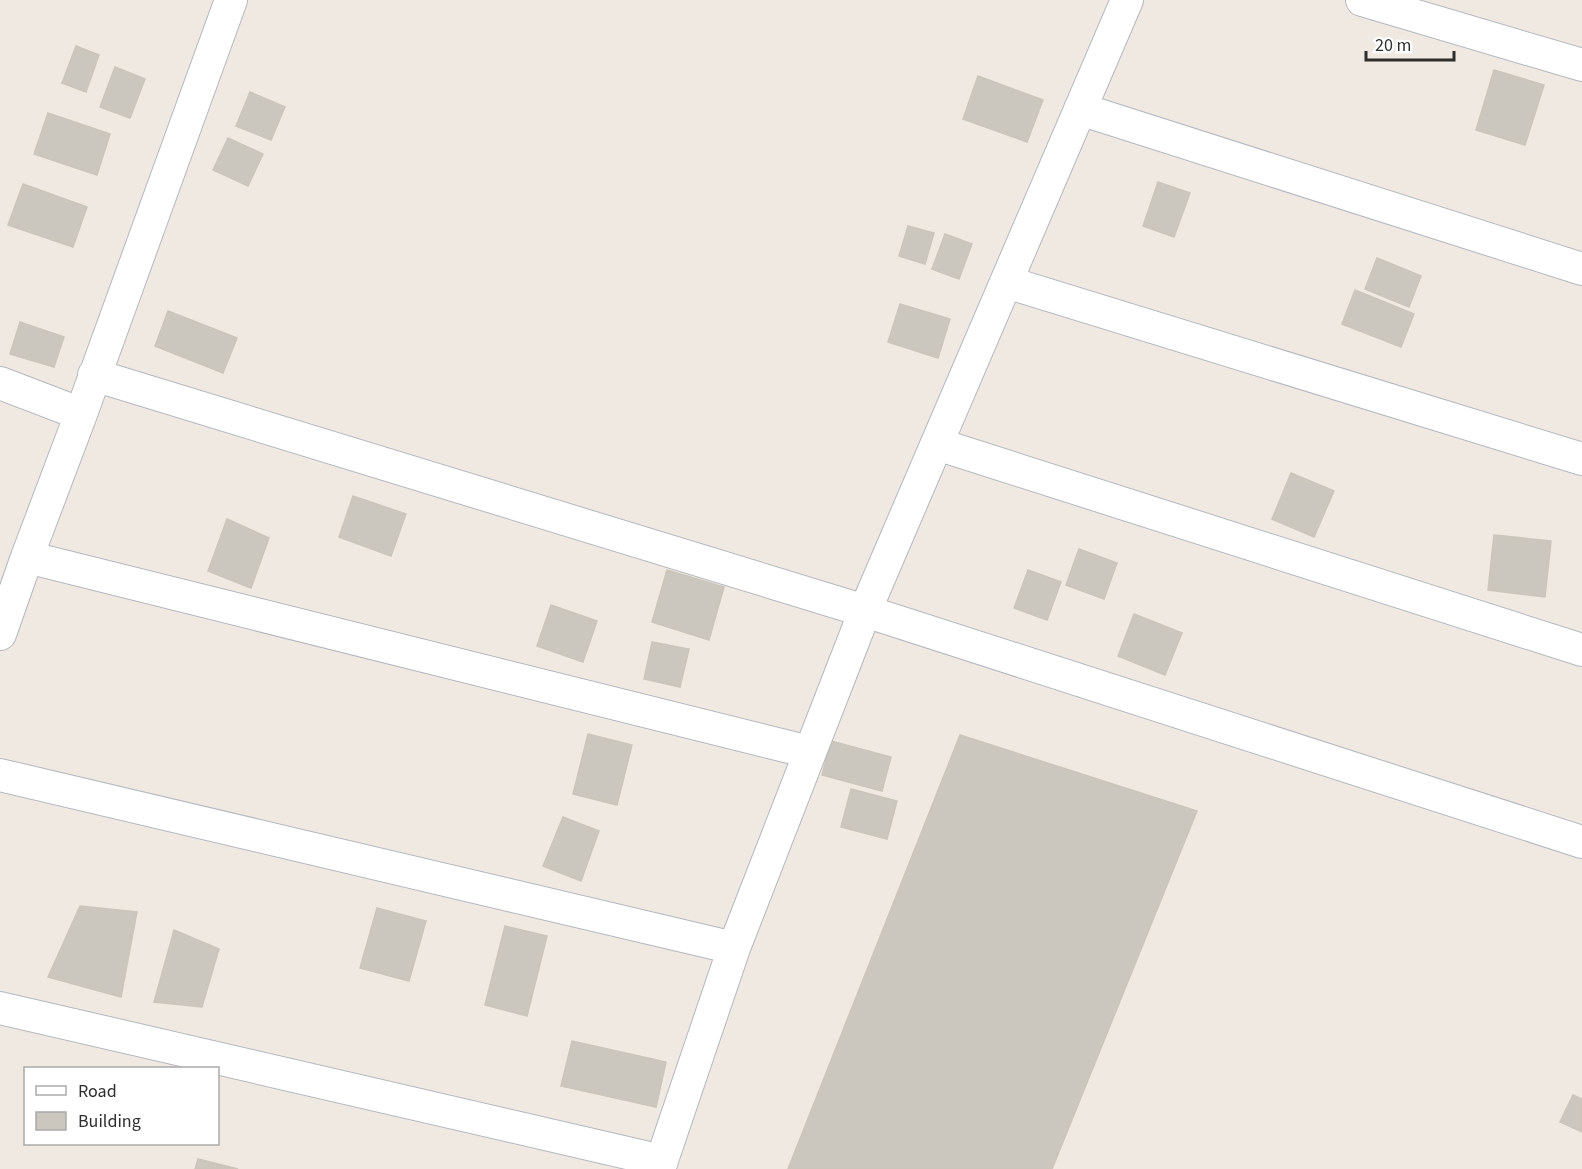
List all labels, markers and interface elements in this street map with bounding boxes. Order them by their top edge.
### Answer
scale bar [1366,24,1454,62]
text: 20 m [1375,33,1411,58]
legend [24,1067,219,1145]
text: Road [78,1079,117,1104]
text: Building [78,1109,141,1134]

